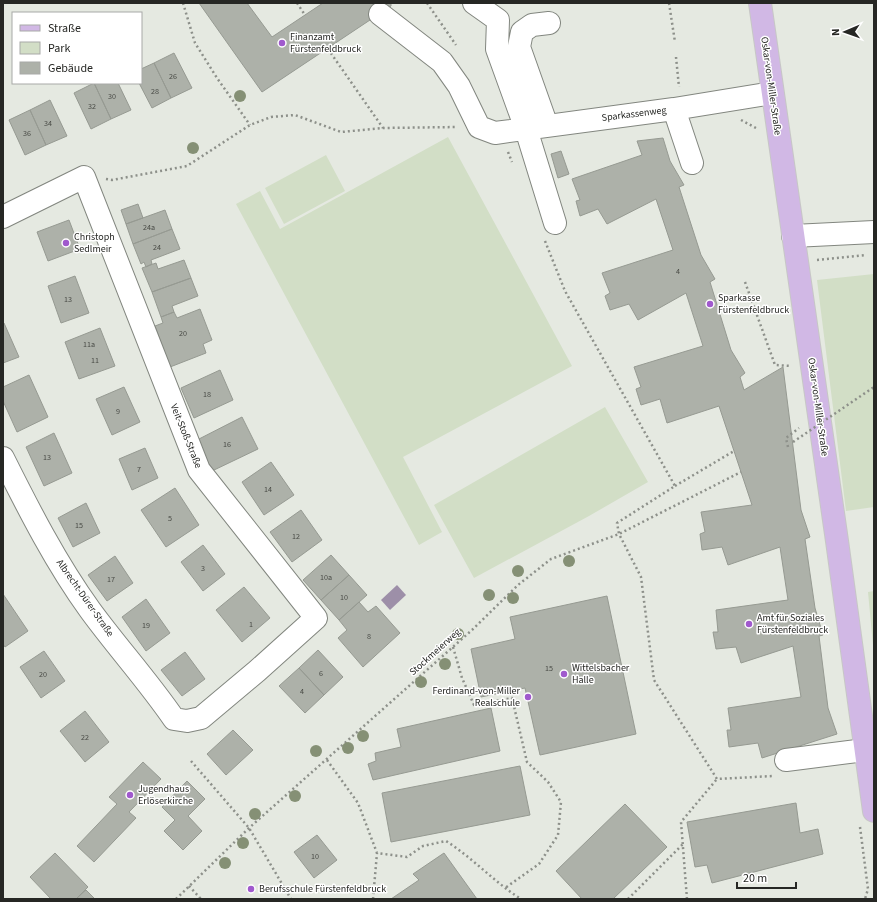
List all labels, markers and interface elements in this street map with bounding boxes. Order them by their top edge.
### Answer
legend [12,12,142,84]
north arrow [825,12,865,52]
text: Straße [48,20,81,37]
text: N [828,28,843,36]
place label: Finanzamt Fürstenfeldbruck [290,30,361,56]
street label: Oskar-von-Miller-Straße [757,36,785,136]
marker: Finanzamt Fürstenfeldbruck [277,38,287,48]
text: Park [48,40,70,57]
text: Gebäude [48,60,93,77]
house number: 26 [169,71,177,82]
house number: 28 [151,86,159,97]
house number: 30 [108,91,116,102]
house number: 32 [88,101,96,112]
street label: Sparkassenweg [601,103,667,125]
house number: 34 [44,118,52,129]
house number: 36 [23,128,31,139]
house number: 24a [143,222,155,233]
place label: Christoph Sedlmeir [74,230,115,256]
marker: Christoph Sedlmeir [61,238,71,248]
house number: 24 [153,242,161,253]
house number: 4 [676,266,680,277]
place label: Sparkasse Fürstenfeldbruck [718,291,789,317]
house number: 13 [64,294,72,305]
marker: Sparkasse Fürstenfeldbruck [705,299,715,309]
house number: 20 [179,328,187,339]
house number: 11a [83,339,95,350]
house number: 11 [91,355,99,366]
street label: Oskar-von-Miller-Straße [804,357,832,457]
house number: 18 [203,389,211,400]
street label: Veit-Stoß-Straße [167,402,205,470]
house number: 9 [116,406,120,417]
house number: 16 [223,439,231,450]
house number: 13 [43,452,51,463]
house number: 7 [137,464,141,475]
house number: 14 [264,484,272,495]
house number: 5 [168,513,172,524]
house number: 15 [75,520,83,531]
house number: 12 [292,531,300,542]
street label: Albrecht-Dürer-Straße [53,556,117,640]
house number: 3 [201,563,205,574]
house number: 10a [320,572,332,583]
house number: 17 [107,574,115,585]
house number: 10 [340,592,348,603]
place label: Amt für Soziales Fürstenfeldbruck [757,611,828,637]
house number: 1 [249,619,253,630]
marker: Amt für Soziales Fürstenfeldbruck [744,619,754,629]
house number: 19 [142,620,150,631]
street label: Stockmeierweg [406,625,464,679]
house number: 8 [367,631,371,642]
place label: Wittelsbacher Halle [572,661,630,687]
house number: 15 [545,663,553,674]
house number: 6 [319,668,323,679]
house number: 20 [39,669,47,680]
marker: Wittelsbacher Halle [559,669,569,679]
place label: Ferdinand-von-Miller Realschule [432,684,521,710]
house number: 4 [300,686,304,697]
marker: Ferdinand-von-Miller Realschule [523,692,533,702]
house number: 22 [81,732,89,743]
place label: Jugendhaus Erlöserkirche [138,782,193,808]
marker: Jugendhaus Erlöserkirche [125,790,135,800]
house number: 10 [311,851,319,862]
scale bar [737,864,796,890]
text: 20 m [743,870,767,887]
place label: Berufsschule Fürstenfeldbruck [259,882,386,896]
marker: Berufsschule Fürstenfeldbruck [246,884,256,894]

